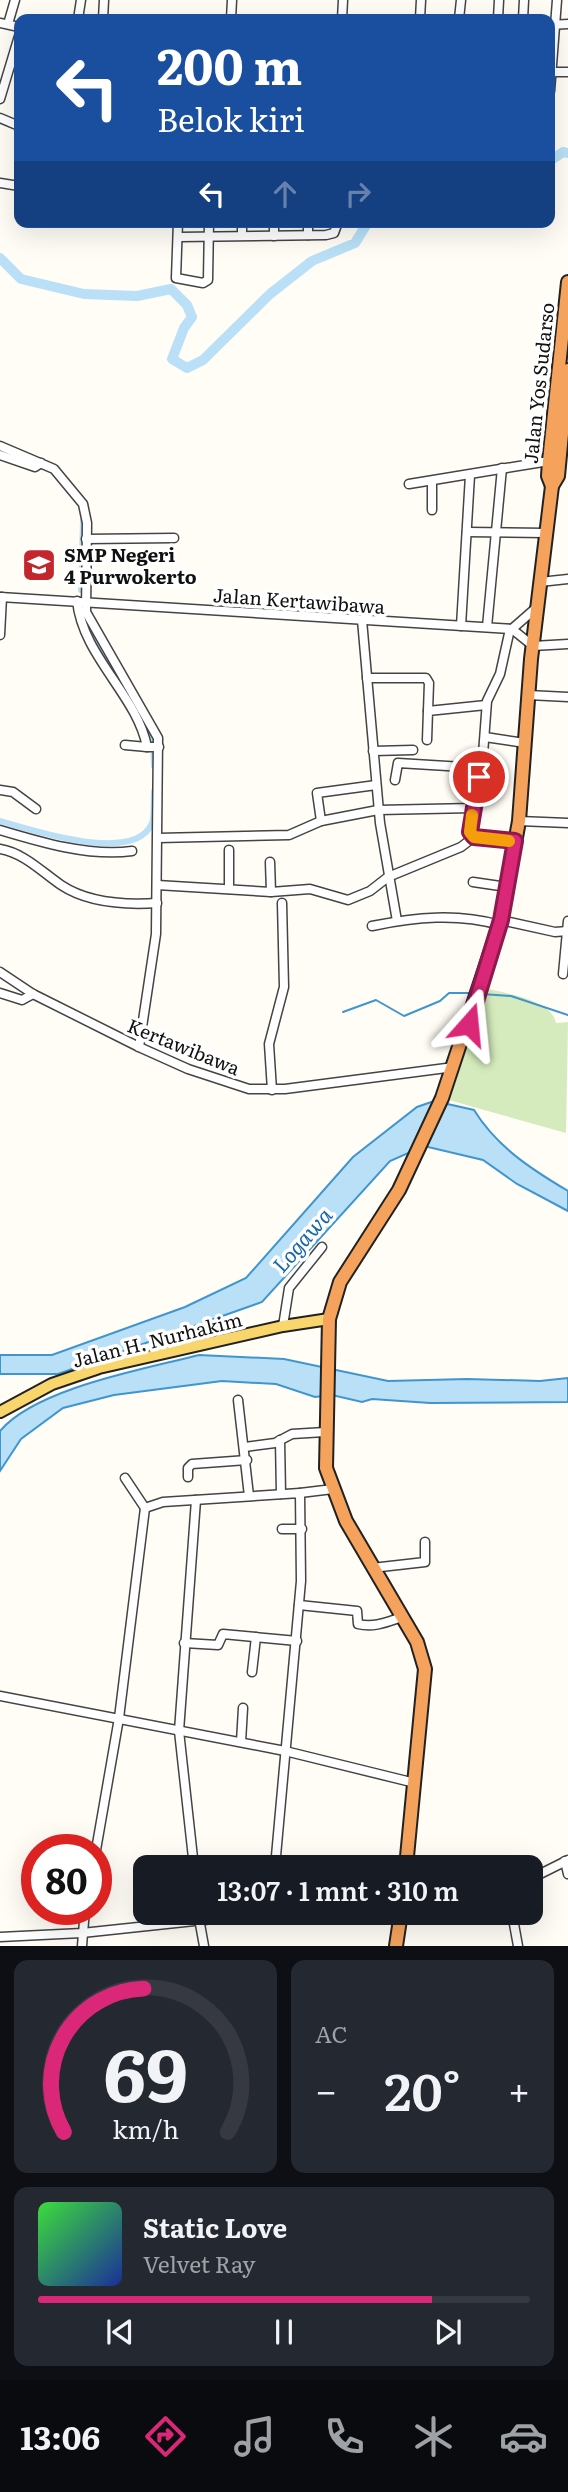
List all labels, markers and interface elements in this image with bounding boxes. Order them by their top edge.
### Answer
text: 200 m [157,27,302,100]
icon: left [42,42,133,133]
text: Belok kiri [157,94,305,142]
icon: left [193,175,231,213]
icon: ahead [266,175,304,213]
icon: right [339,175,377,213]
street label: Jalan Yos Sudarso [516,301,560,465]
place label: SMP Negeri 4 Purwokerto [64,540,197,590]
school or university icon: SMP Negeri 4 Purwokerto [20,546,58,584]
street label: Jalan Kertawibawa [212,580,387,620]
pin [449,747,509,807]
icon: arrive [460,758,498,796]
position arrow [432,987,506,1061]
street label: Kertawibawa [123,1011,245,1082]
water label: Logawa [264,1200,338,1278]
street label: Jalan H. Nurhakim [69,1304,245,1374]
speed limit sign: 80 [21,1834,112,1925]
text: 13:07 · 1 mnt · 310 m [217,1870,459,1909]
text: AC [315,2016,348,2050]
text: 69 [103,2017,188,2125]
text: 20° [384,2050,461,2127]
text: − [315,2060,337,2117]
text: + [508,2060,530,2117]
text: km/h [112,2110,179,2147]
text: Static Love [143,2207,287,2246]
text: Velvet Ray [143,2246,255,2280]
icon: previous [101,2313,139,2351]
icon: pause [265,2313,303,2351]
icon: next [429,2313,467,2351]
text: 13:06 [20,2412,100,2460]
icon: directions [141,2412,190,2461]
icon: music [230,2412,279,2461]
icon: phone [320,2412,369,2461]
icon: climate [409,2412,458,2461]
icon: car [499,2412,548,2461]

